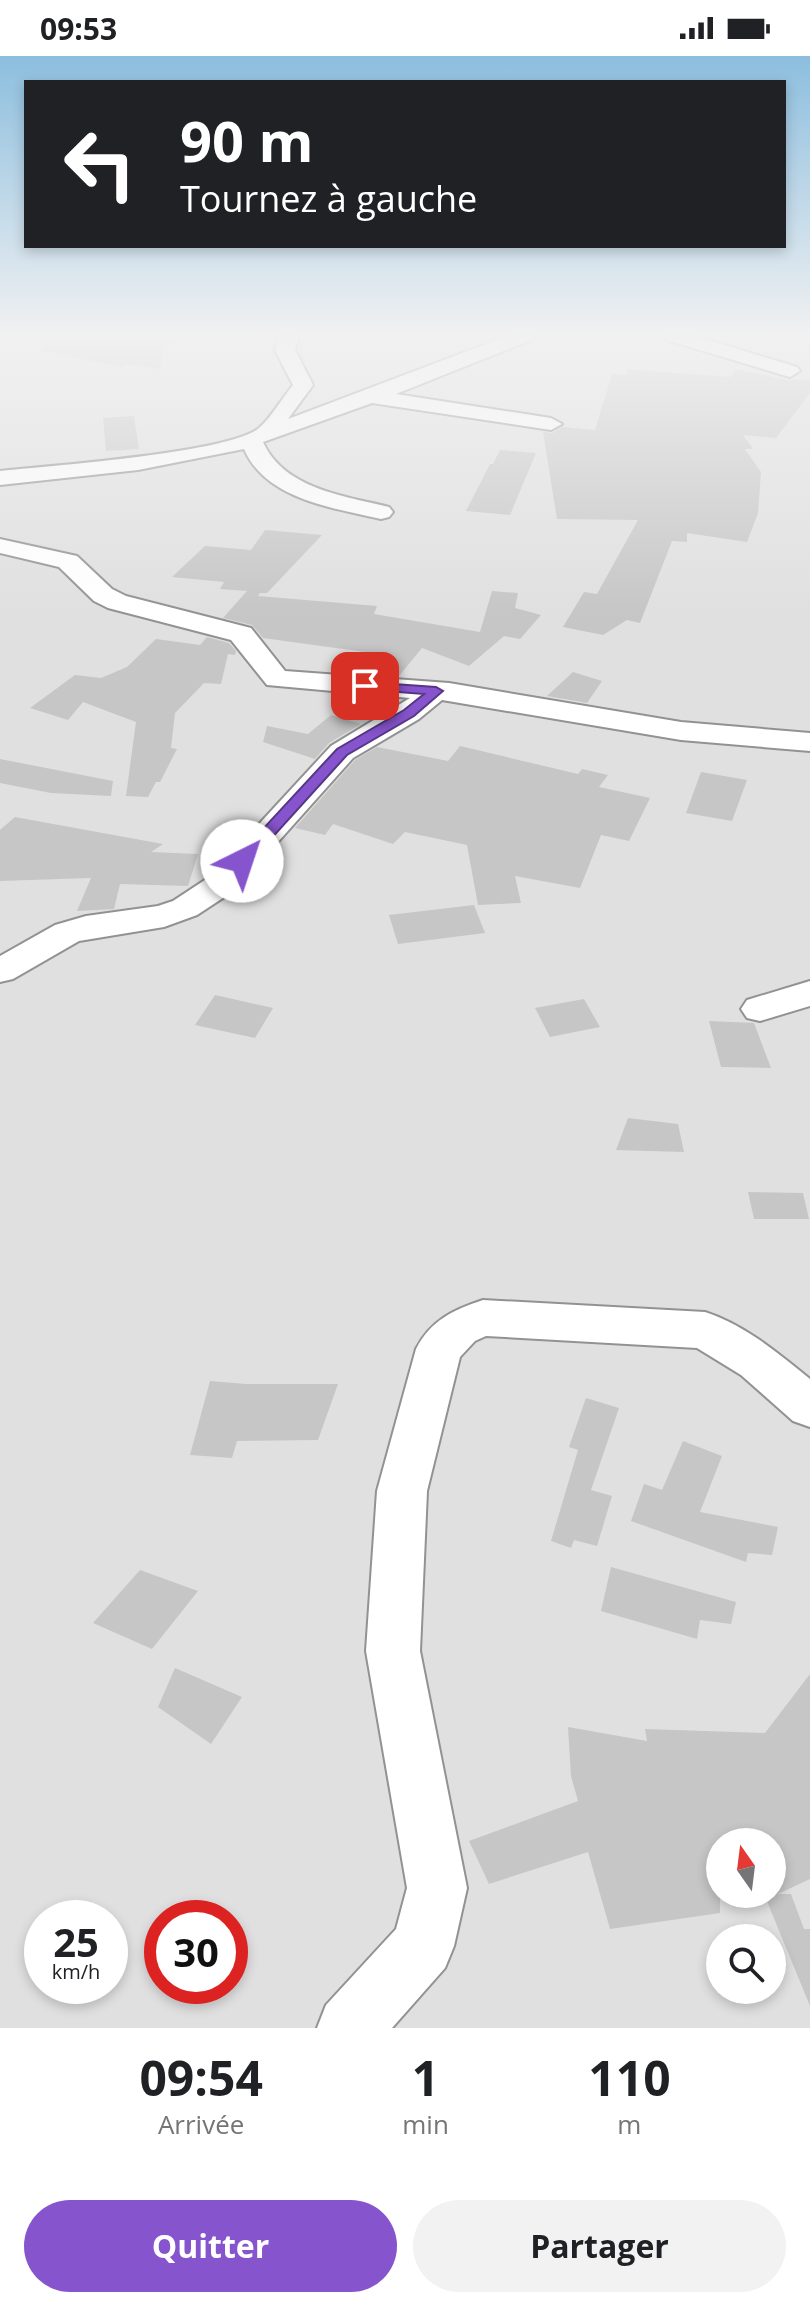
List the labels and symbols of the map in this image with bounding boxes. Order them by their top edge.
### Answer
pin [331,652,399,720]
position arrow [200,819,284,903]
north arrow [706,1828,786,1908]
speed limit sign: 30 [144,1900,248,2004]

